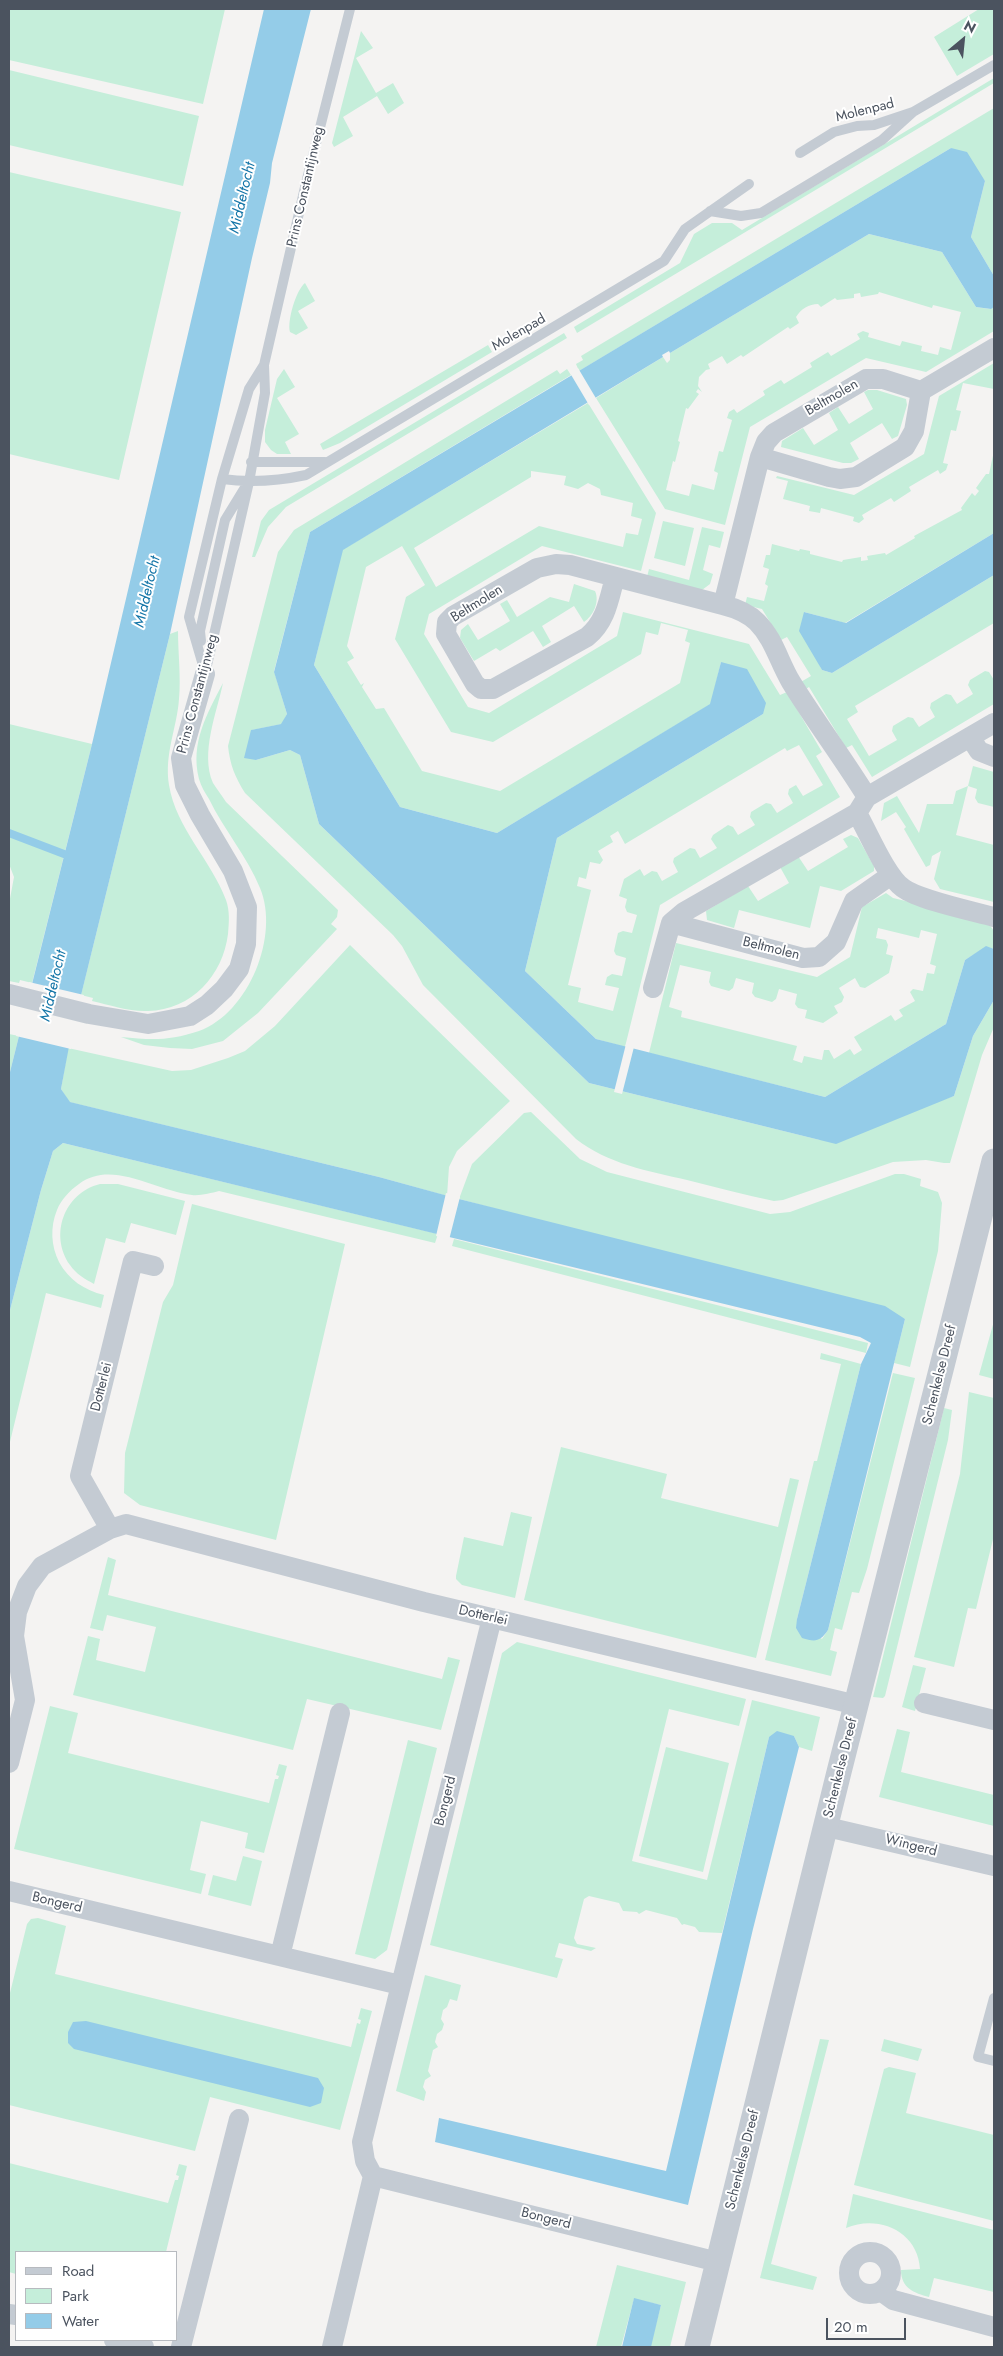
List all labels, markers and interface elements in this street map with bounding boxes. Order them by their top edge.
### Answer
north arrow [938,15,988,65]
text: N [960,15,980,38]
street label: Molenpad [834,96,896,126]
street label: Prins Constantijnweg [284,125,328,249]
water label: Middeltocht [226,161,260,235]
street label: Molenpad [489,311,549,355]
street label: Beltmolen [803,376,861,420]
water label: Middeltocht [131,555,165,629]
street label: Beltmolen [448,582,506,626]
street label: Prins Constantijnweg [174,632,222,756]
street label: Beltmolen [741,934,801,964]
water label: Middeltocht [37,949,71,1023]
street label: Schenkelse Dreef [919,1323,961,1427]
street label: Dotterlei [88,1361,116,1413]
street label: Dotterlei [457,1602,509,1630]
street label: Schenkelse Dreef [820,1716,862,1820]
street label: Bongerd [432,1774,460,1828]
street label: Wingerd [883,1831,939,1861]
street label: Bongerd [30,1889,84,1917]
street label: Schenkelse Dreef [722,2108,764,2212]
street label: Bongerd [519,2205,573,2233]
legend [15,2251,178,2341]
text: Road [62,2260,94,2282]
text: Park [62,2285,89,2307]
scale bar [828,2308,908,2340]
text: Water [62,2310,99,2332]
text: 20 m [834,2316,868,2338]

